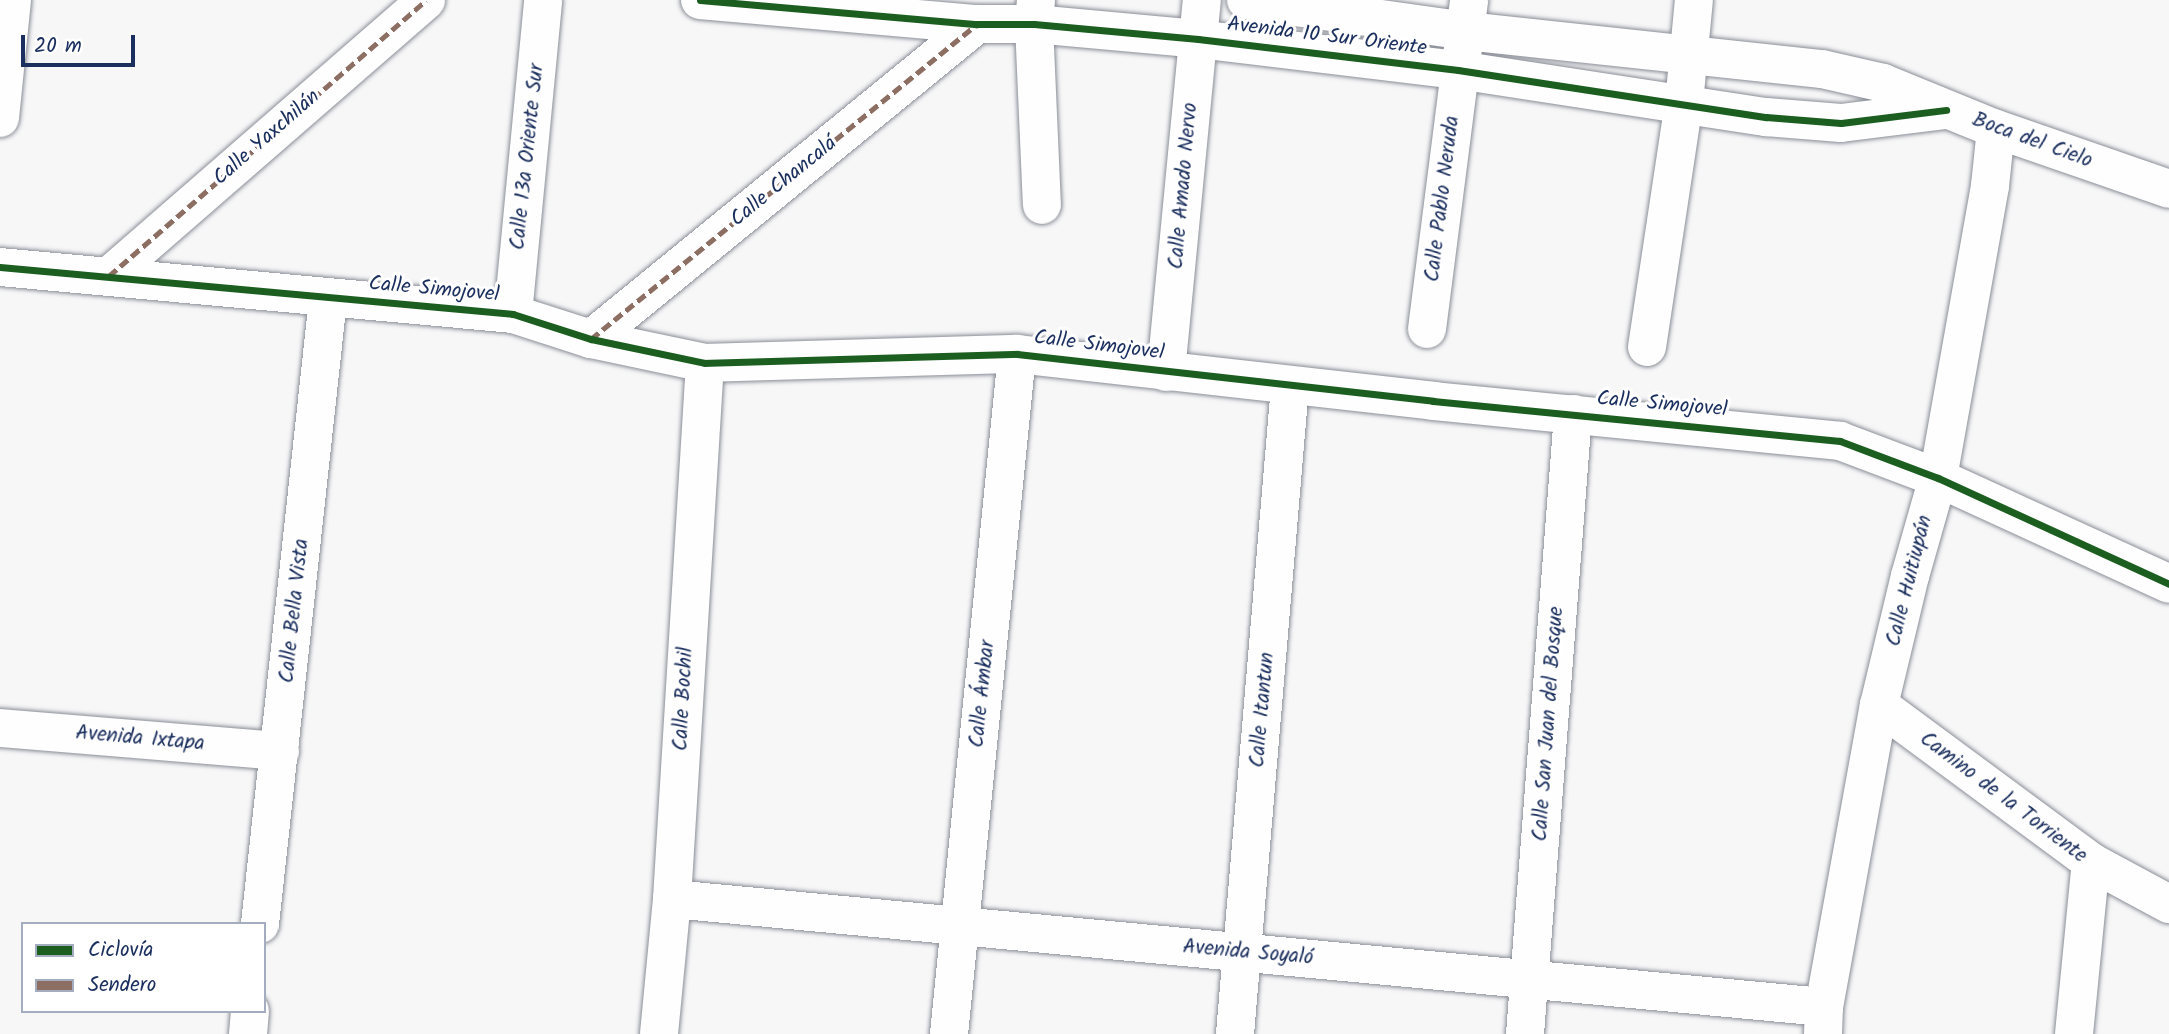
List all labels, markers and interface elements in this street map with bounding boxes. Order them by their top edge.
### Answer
street label: Avenida 10 Sur Oriente [1226,12,1428,62]
scale bar [24,21,138,65]
text: 20 m [34,30,82,63]
street label: Calle 13a Oriente Sur [506,63,550,251]
street label: Calle Yaxchilán [208,85,326,191]
street label: Calle Amado Nervo [1164,102,1204,270]
street label: Boca del Cielo [1969,108,2095,174]
street label: Calle Pablo Neruda [1420,115,1466,283]
street label: Calle Chancalá [726,131,842,233]
street label: Calle Simojovel [368,272,500,308]
street label: Calle Simojovel [1032,325,1166,367]
street label: Calle Simojovel [1596,387,1728,423]
street label: Calle Huitiupán [1882,513,1938,649]
street label: Calle Bella Vista [275,538,315,684]
street label: Calle San Juan del Bosque [1528,606,1570,842]
street label: Calle Ámbar [965,639,1001,749]
street label: Calle Bochil [669,646,699,752]
street label: Calle Itantun [1245,651,1281,769]
street label: Avenida Ixtapa [74,721,206,757]
street label: Camino de la Torriente [1914,727,2092,869]
legend [21,922,266,1013]
text: Ciclovía [88,934,153,967]
street label: Avenida Soyaló [1182,935,1314,971]
text: Sendero [88,969,156,1002]

